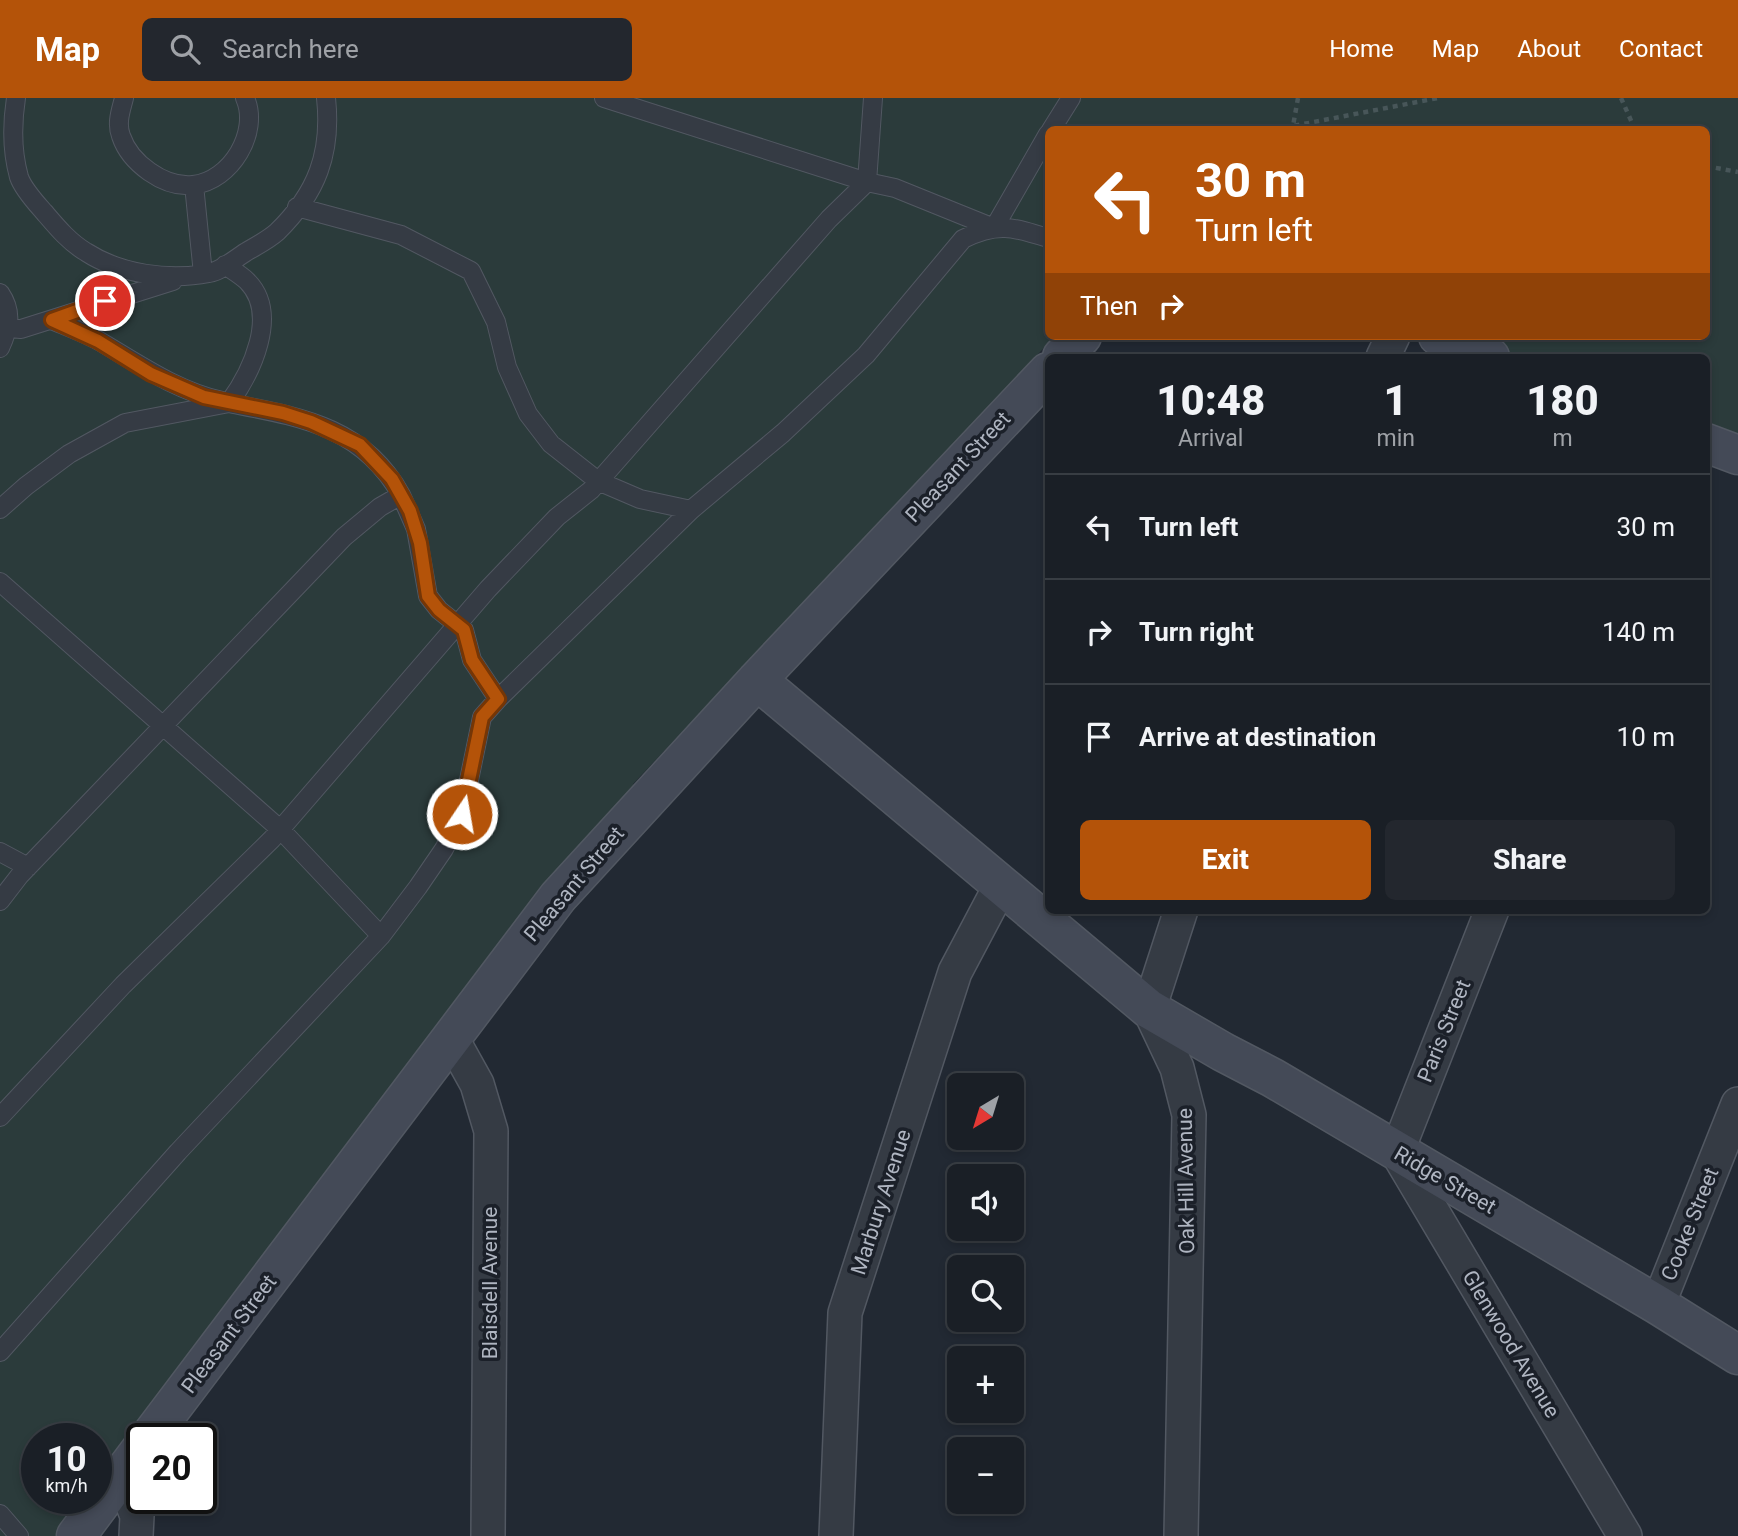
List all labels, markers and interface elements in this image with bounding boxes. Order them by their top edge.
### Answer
search box [142,18,632,81]
text: Map [35,30,100,69]
icon: search [166,30,204,68]
text: Search here [222,34,359,64]
text: Home [1329,35,1394,63]
text: Map [1432,35,1479,63]
text: About [1517,35,1581,63]
text: Contact [1619,35,1703,63]
text: 30 m [1195,152,1306,209]
icon: left [1080,154,1171,245]
text: Turn left [1195,211,1313,249]
pin [75,271,135,331]
icon: arrive [86,282,124,320]
icon: right [1152,287,1190,325]
text: Then [1080,291,1138,321]
text: 10:48 [1156,376,1265,425]
text: 1 [1384,376,1408,425]
text: 180 [1526,376,1599,425]
street label: Pleasant Street [901,407,1015,527]
text: Arrival [1178,425,1243,452]
text: min [1376,425,1415,452]
text: m [1552,425,1573,452]
icon: left [1080,508,1118,546]
text: Turn left [1139,512,1238,542]
text: 30 m [1617,512,1675,542]
icon: right [1080,613,1118,651]
text: Turn right [1139,617,1254,647]
text: 140 m [1602,617,1675,647]
icon: arrive [1080,718,1118,756]
text: Arrive at destination [1139,722,1376,752]
text: 10 m [1617,722,1675,752]
position arrow [425,777,499,851]
button: Exit [1080,820,1371,900]
button: Share [1385,820,1675,900]
street label: Pleasant Street [519,822,629,946]
street label: Paris Street [1413,976,1475,1086]
north arrow [947,1073,1024,1150]
map controls [947,1073,1024,1514]
street label: Oak Hill Avenue [1173,1108,1199,1254]
street label: Marbury Avenue [846,1126,916,1278]
street label: Ridge Street [1390,1141,1500,1219]
button: sound [947,1164,1024,1241]
street label: Cooke Street [1656,1164,1724,1284]
street label: Blaisdell Avenue [478,1207,502,1359]
button: search [947,1255,1024,1332]
street label: Glenwood Avenue [1458,1266,1564,1422]
street label: Pleasant Street [177,1270,281,1398]
button: + [947,1346,1024,1423]
speed limit sign: 20 [126,1423,217,1514]
button: − [947,1437,1024,1514]
text: 10 [46,1439,87,1480]
text: km/h [45,1475,88,1496]

